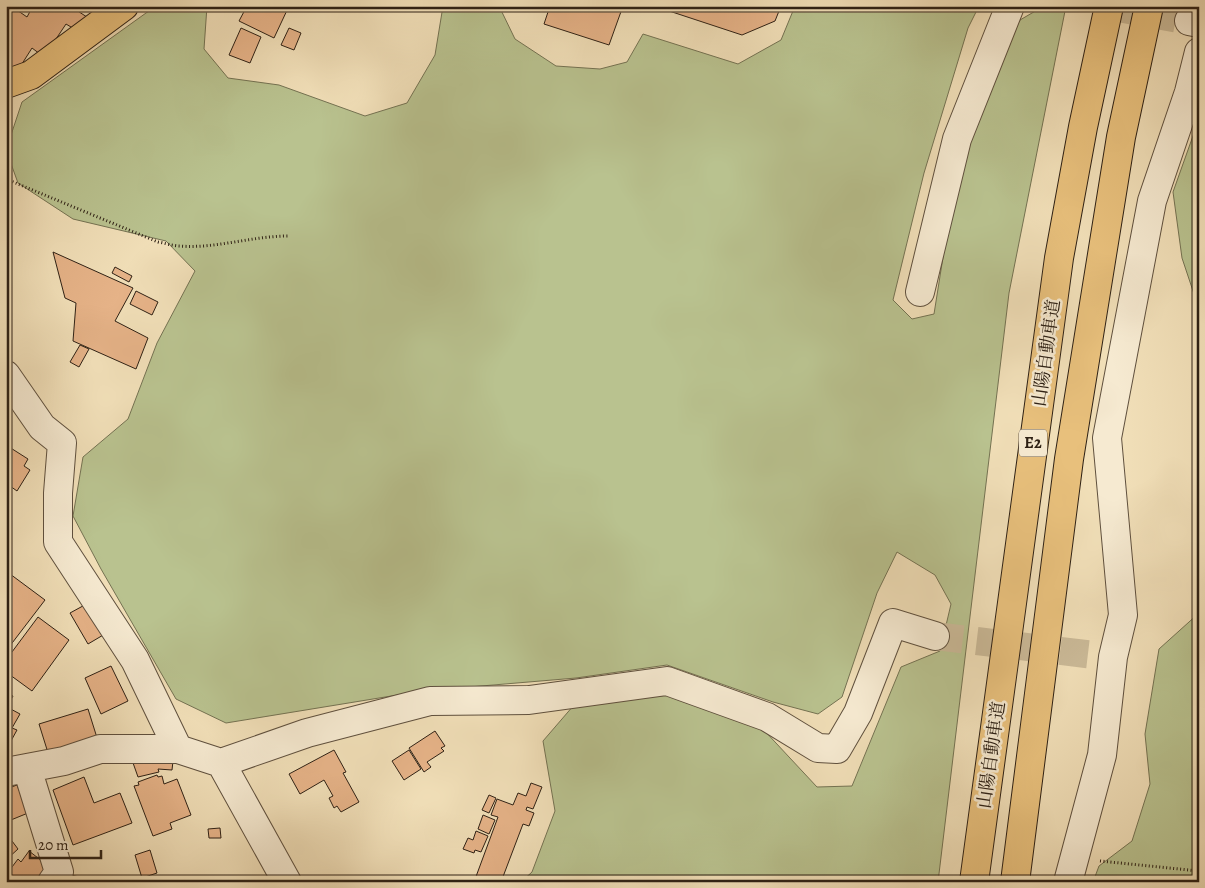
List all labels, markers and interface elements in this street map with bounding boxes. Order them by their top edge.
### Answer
street label: 山陽自動車道 [1027,298,1065,408]
road number: E2 [1019,429,1047,456]
street label: 山陽自動車道 [972,700,1010,810]
scale bar [30,828,101,860]
text: 20 m [38,835,69,855]

